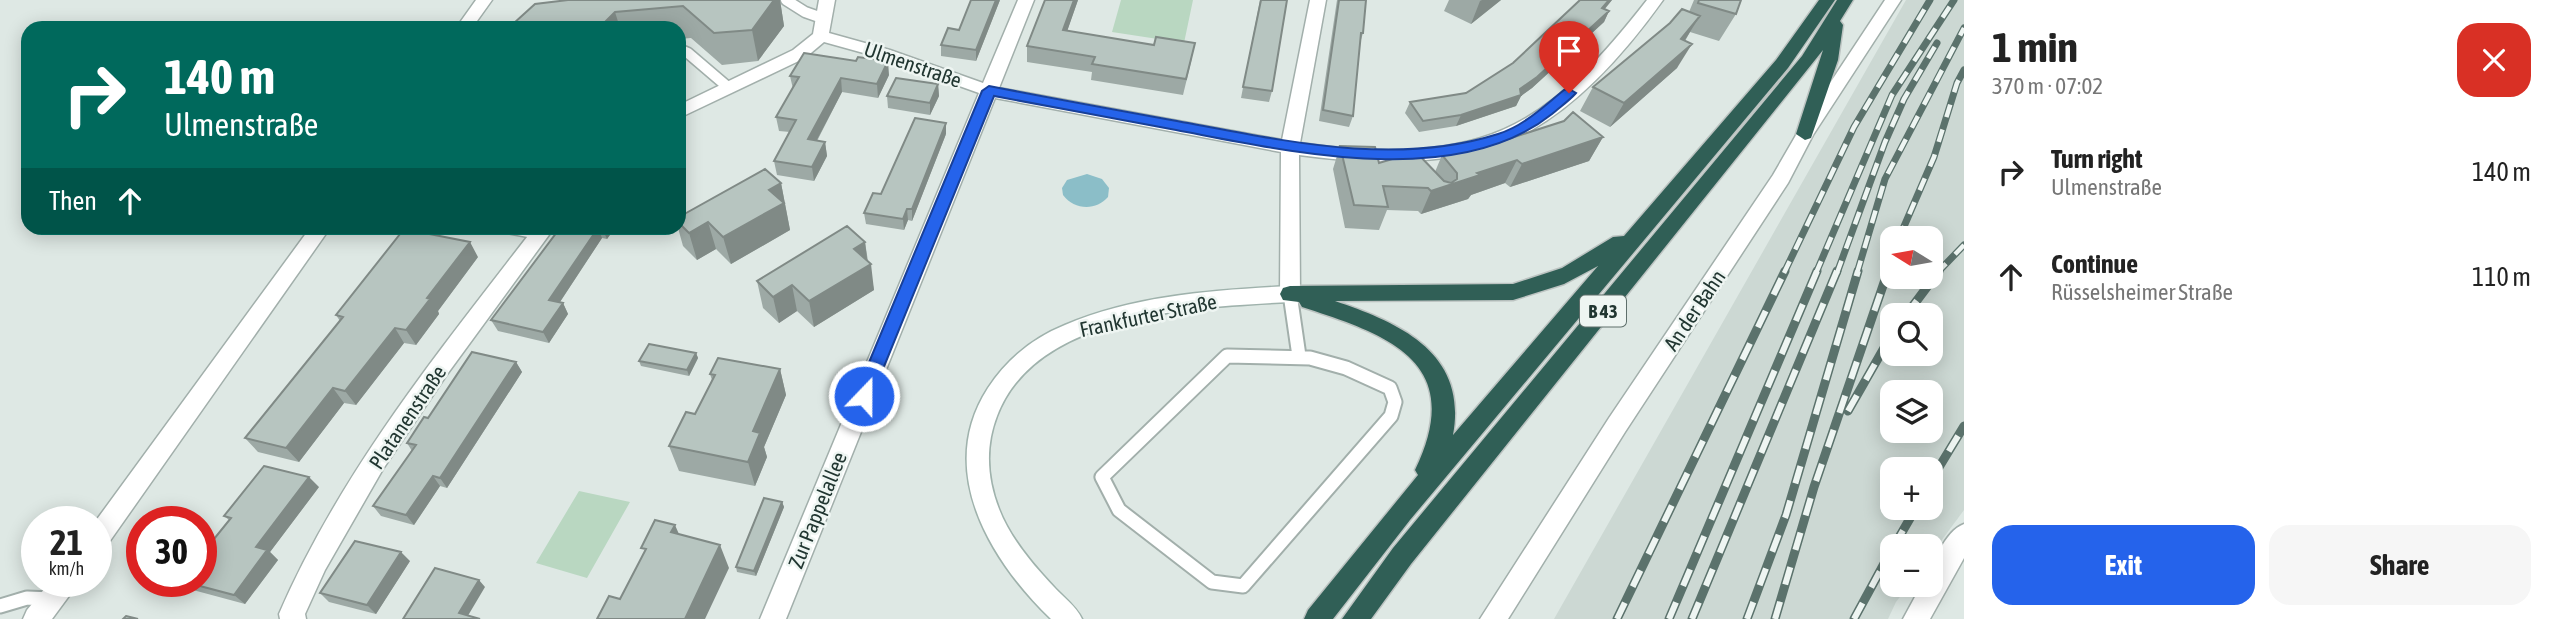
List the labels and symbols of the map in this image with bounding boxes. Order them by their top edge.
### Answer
pin [1539,21,1599,93]
street label: Ulmenstraße [861,36,965,92]
north arrow [1880,226,1942,289]
street label: An der Bahn [1658,265,1730,355]
street label: Frankfurter Straße [1077,289,1219,341]
road number: B 43 [1580,296,1626,326]
position arrow [827,359,901,433]
street label: Platanenstraße [364,361,450,473]
street label: Zur Pappelallee [783,448,851,572]
speed limit sign: 30 [126,506,217,597]

